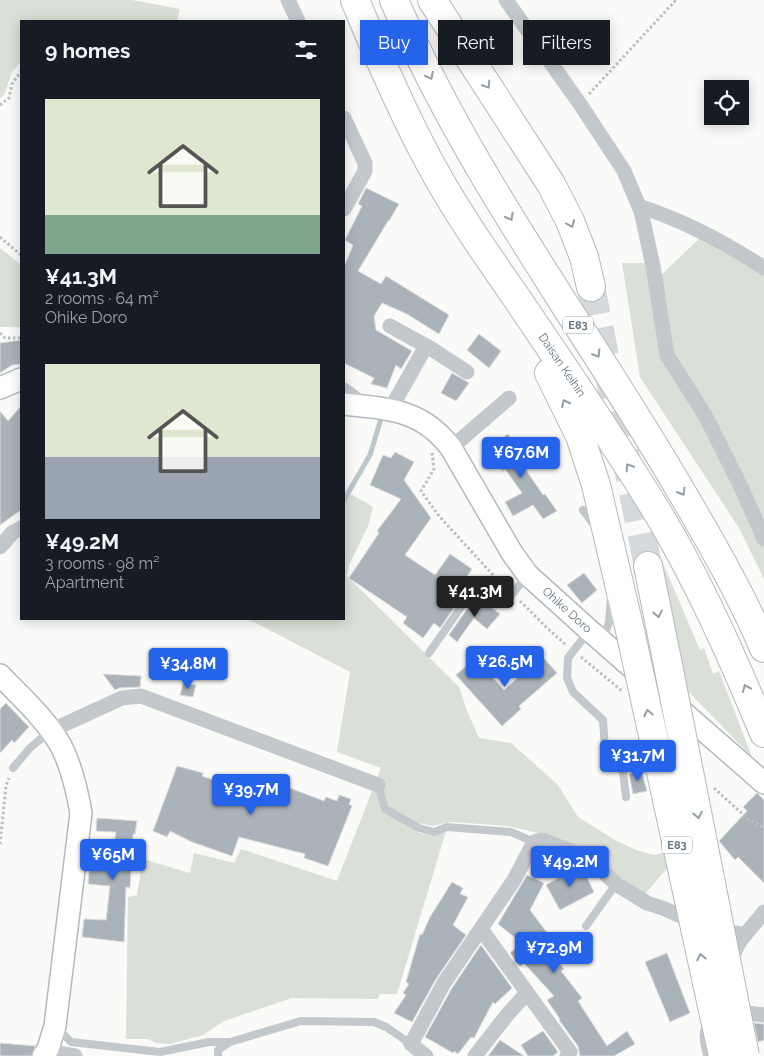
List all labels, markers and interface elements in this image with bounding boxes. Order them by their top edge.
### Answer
chip: Buy [360,20,428,65]
chip: Rent [438,20,513,65]
chip: Filters [523,20,610,65]
icon: filters [292,36,320,64]
text: 9 homes [45,38,130,63]
one-way arrow [424,70,434,79]
one-way arrow [481,79,490,89]
map controls [704,80,749,125]
button: locate [704,80,749,125]
icon: home [138,131,228,221]
one-way arrow [503,211,513,220]
one-way arrow [565,219,575,228]
text: ¥41.3M [45,264,117,289]
text: 2 rooms · 64 m² [45,289,159,308]
text: Ohike Doro [45,308,127,327]
road number: E83 [563,316,593,334]
street label: Daisan Keihin [536,331,588,399]
one-way arrow [591,348,600,358]
icon: home [138,396,228,486]
one-way arrow [561,400,571,409]
pin: ¥67.6M [480,436,562,479]
text: ¥67.6M [493,443,549,462]
one-way arrow [625,464,635,473]
one-way arrow [676,487,686,496]
text: ¥49.2M [45,529,119,554]
text: 3 rooms · 98 m² [45,554,160,573]
text: Apartment [45,573,124,592]
pin: ¥41.3M [434,576,516,618]
text: ¥41.3M [448,582,502,601]
street label: Ohike Doro [539,584,595,636]
one-way arrow [652,609,663,618]
pin: ¥26.5M [464,646,546,688]
pin: ¥34.8M [147,648,229,690]
text: ¥26.5M [477,652,533,671]
text: ¥34.8M [160,654,216,673]
one-way arrow [741,684,752,693]
one-way arrow [643,708,654,717]
pin: ¥31.7M [597,740,679,782]
text: ¥31.7M [611,746,665,765]
pin: ¥39.7M [210,774,292,816]
text: ¥39.7M [223,780,279,799]
one-way arrow [692,811,703,820]
road number: E83 [662,836,692,854]
pin: ¥65M [83,838,143,881]
text: ¥65M [91,845,135,864]
pin: ¥49.2M [529,846,611,888]
text: ¥49.2M [542,852,598,871]
pin: ¥72.9M [513,932,595,974]
text: ¥72.9M [526,938,582,957]
one-way arrow [696,953,707,962]

